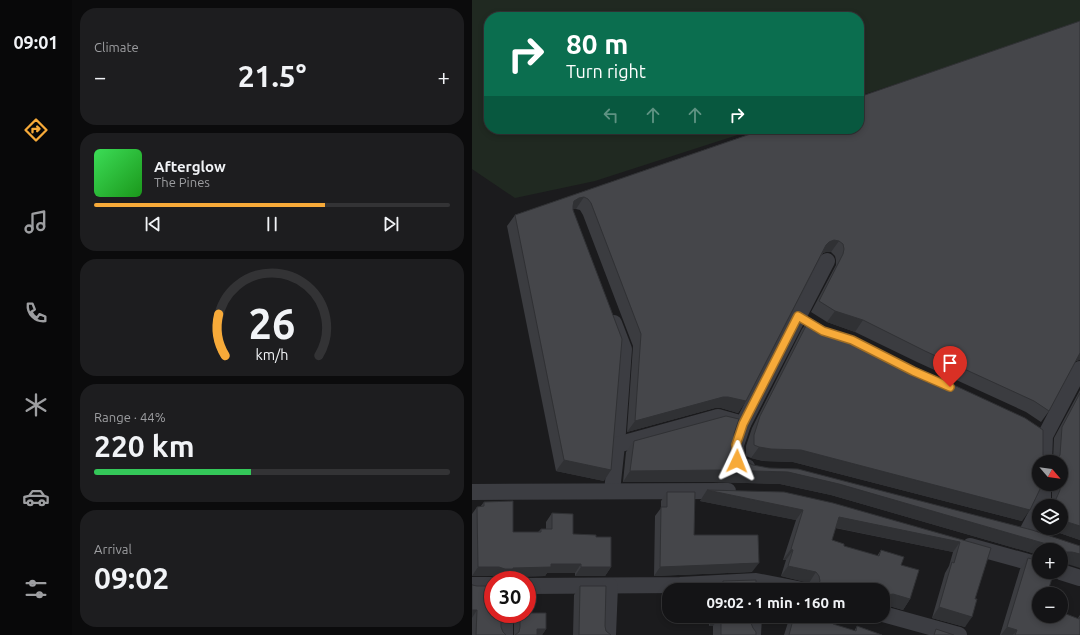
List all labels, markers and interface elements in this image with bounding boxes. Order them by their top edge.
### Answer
icon: right [500,28,552,80]
text: 80 m [566,28,628,59]
text: 09:01 [13,32,59,52]
text: Climate [94,40,139,54]
text: 21.5° [238,59,306,93]
text: Turn right [566,61,646,81]
text: − [94,64,106,89]
text: + [438,64,450,89]
icon: left [600,104,622,126]
icon: ahead [642,104,664,126]
icon: ahead [684,104,706,126]
icon: right [726,104,748,126]
icon: directions [22,116,50,144]
text: Afterglow [154,158,226,175]
text: The Pines [154,175,210,189]
icon: music [22,208,50,236]
icon: previous [142,213,164,235]
icon: pause [261,213,283,235]
icon: next [380,213,402,235]
icon: phone [22,299,50,327]
text: 26 [249,299,295,346]
text: km/h [256,346,288,362]
pin [933,346,967,387]
icon: arrive [939,352,961,374]
icon: climate [22,391,50,419]
text: Range · 44% [94,410,166,424]
text: 220 km [94,429,195,463]
position arrow [716,440,758,482]
north arrow [1032,455,1068,491]
map controls [1032,455,1068,623]
icon: car [22,483,50,511]
button: layers [1032,499,1068,535]
text: Arrival [94,542,132,556]
button: + [1032,543,1068,579]
text: 09:02 [94,561,169,595]
speed limit sign: 30 [484,571,536,623]
icon: filters [22,575,50,603]
button: − [1032,587,1068,623]
text: 09:02 · 1 min · 160 m [707,594,845,611]

